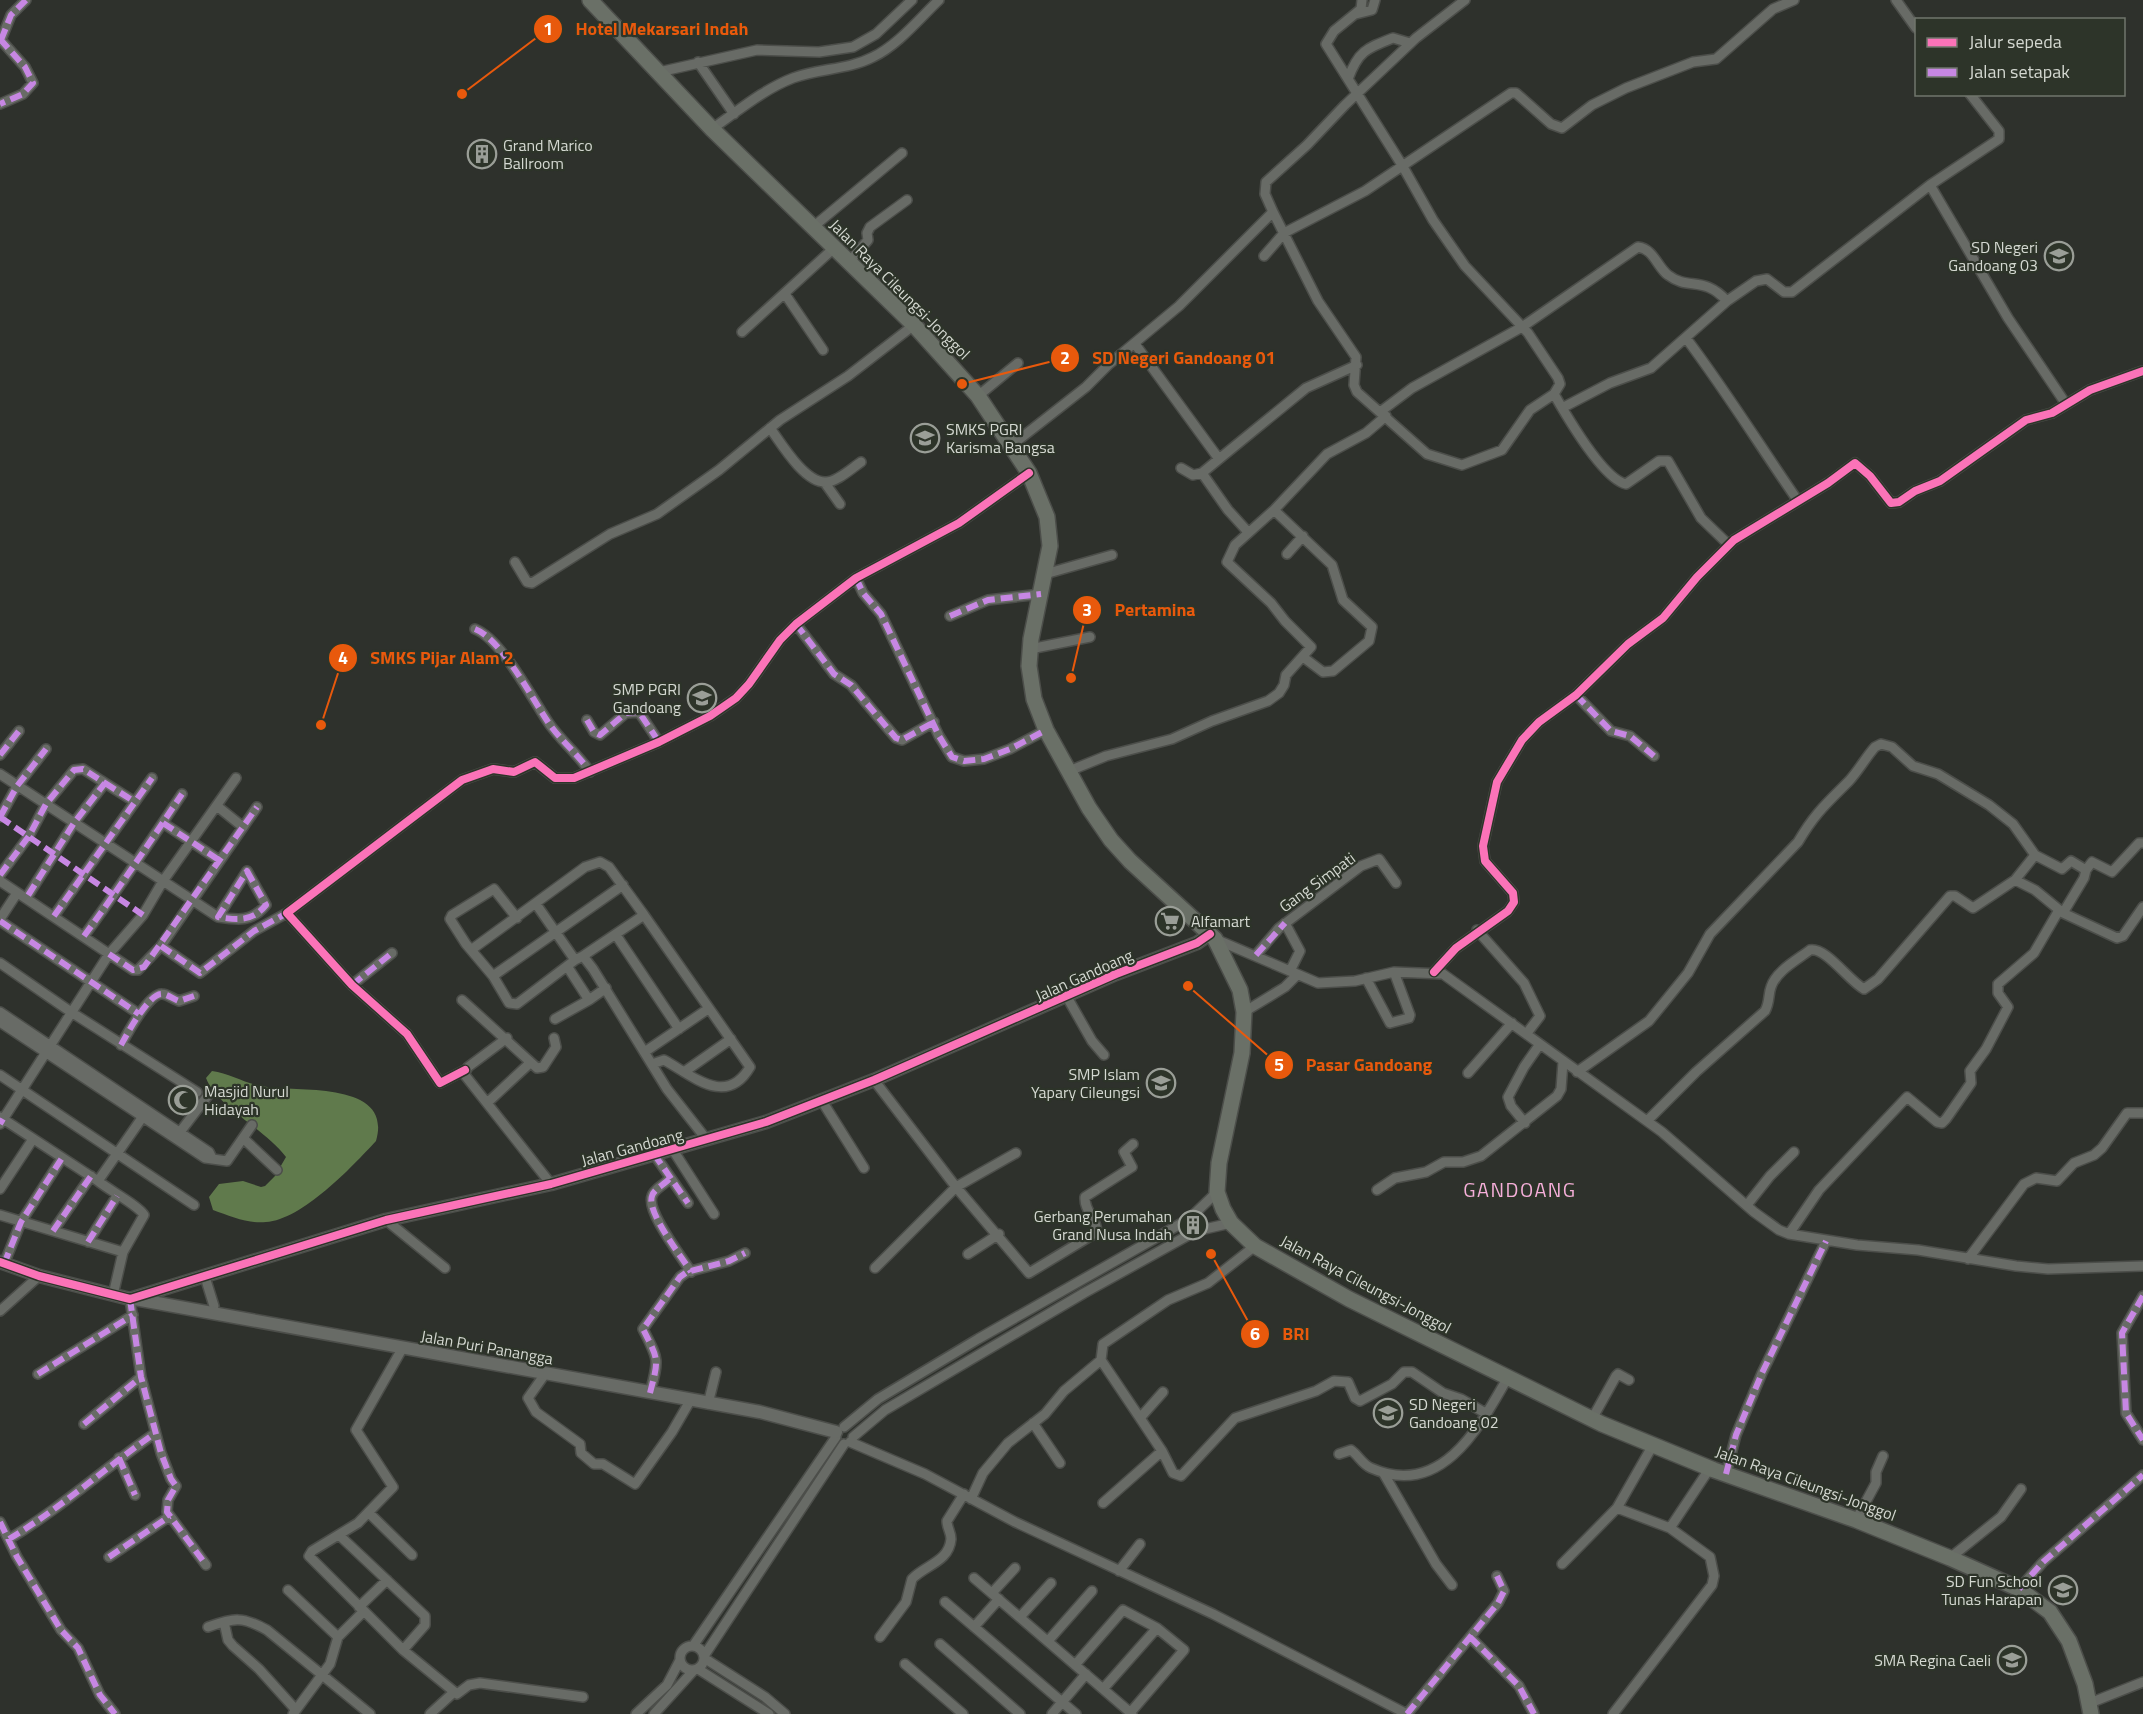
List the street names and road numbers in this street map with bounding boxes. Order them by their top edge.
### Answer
street label: Jalan Raya Cileungsi-Jonggol [824,213,976,365]
street label: Gang Simpati [1274,846,1360,918]
street label: Jalan Gandoang [1031,943,1137,1007]
street label: Jalan Gandoang [578,1122,686,1172]
street label: Jalan Raya Cileungsi-Jonggol [1276,1229,1456,1339]
street label: Jalan Puri Panangga [419,1324,555,1370]
street label: Jalan Raya Cileungsi-Jonggol [1712,1439,1900,1527]

